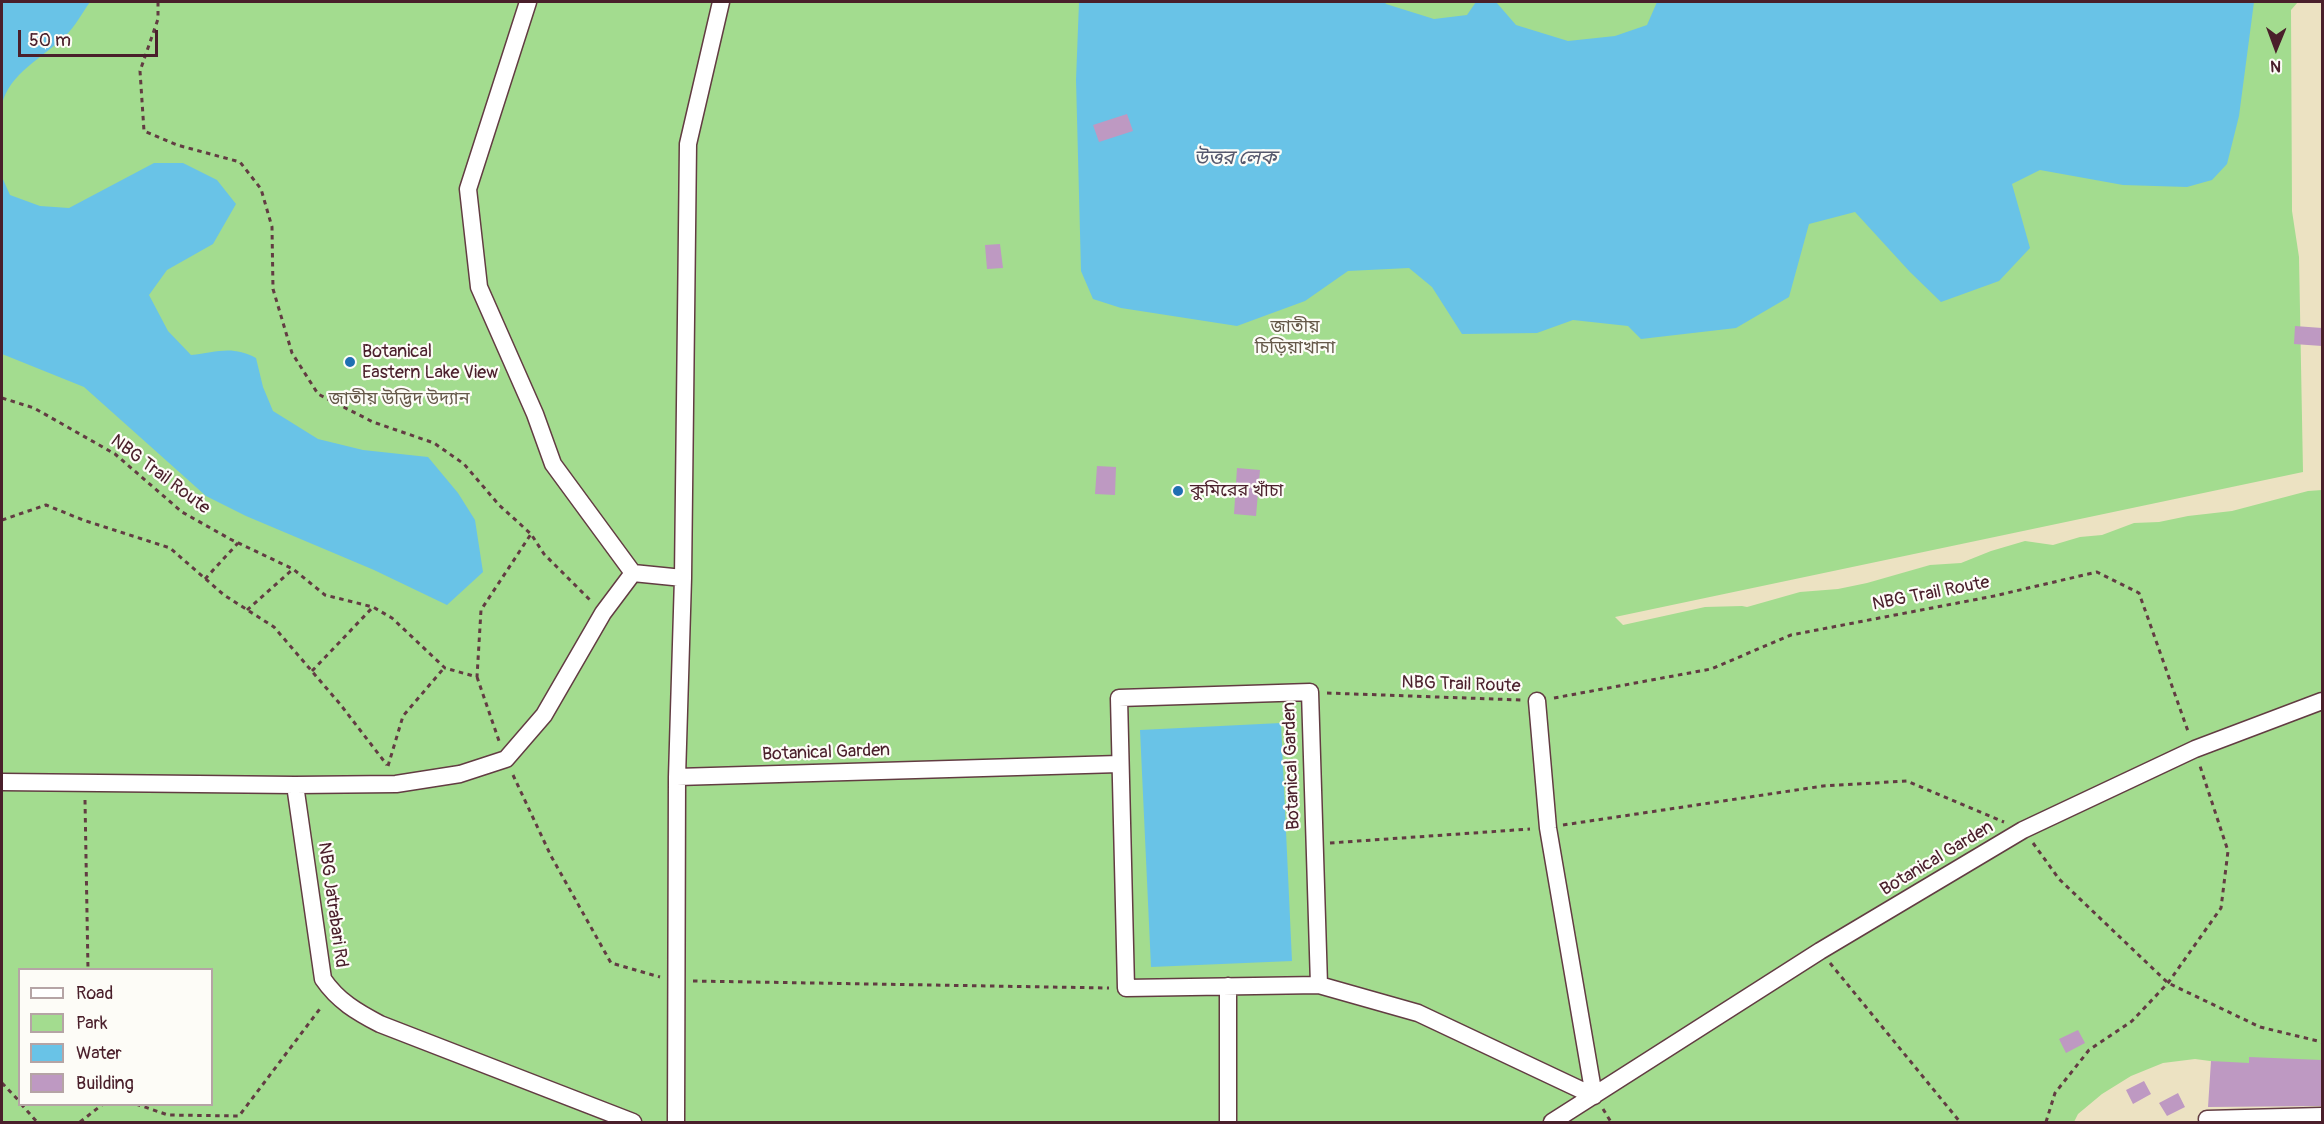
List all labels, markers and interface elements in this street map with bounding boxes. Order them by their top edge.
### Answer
scale bar [21,18,160,56]
north arrow [2246,18,2306,78]
text: 50 m [29,29,71,52]
text: N [2270,56,2281,76]
water label: উত্তর লেক [1194,147,1276,171]
park label: জাতীয় চিড়িয়াখানা [1255,316,1335,358]
place label: Botanical Eastern Lake View [362,341,498,384]
marker: Botanical Eastern Lake View [343,355,357,369]
park label: জাতীয় উদ্ভিদ উদ্যান [329,388,469,410]
street label: NBG Trail Route [106,431,214,519]
place label: কুমিরের খাঁচা [1190,480,1283,502]
marker: কুমিরের খাঁচা [1171,484,1185,498]
street label: NBG Trail Route [1870,572,1992,616]
street label: NBG Trail Route [1401,672,1521,698]
street label: Botanical Garden [1279,702,1305,830]
street label: Botanical Garden [762,740,890,766]
street label: Botanical Garden [1877,817,1997,901]
street label: NBG Jatrabari Rd [312,841,352,969]
legend [18,968,213,1106]
text: Road [76,982,113,1005]
text: Park [76,1012,108,1035]
text: Water [76,1042,122,1065]
text: Building [76,1072,134,1095]

